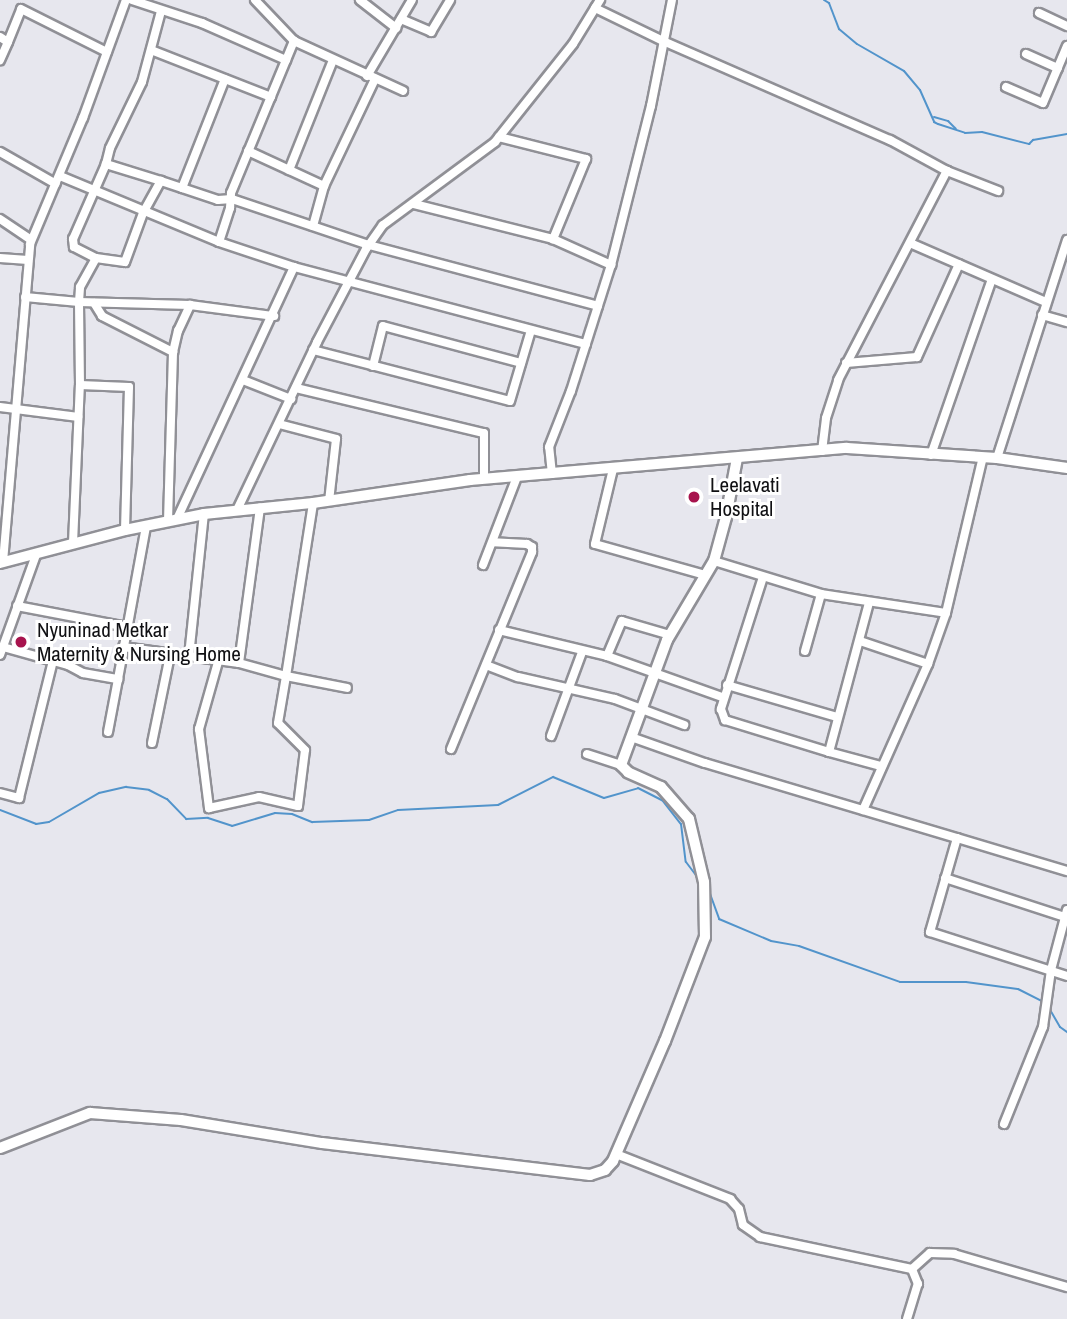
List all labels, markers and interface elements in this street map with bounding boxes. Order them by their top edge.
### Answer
place label: Leelavati Hospital [710,472,780,522]
marker: Leelavati Hospital [684,487,704,507]
place label: Nyuninad Metkar Maternity & Nursing Home [37,617,241,667]
marker: Nyuninad Metkar Maternity & Nursing Home [11,632,31,652]

